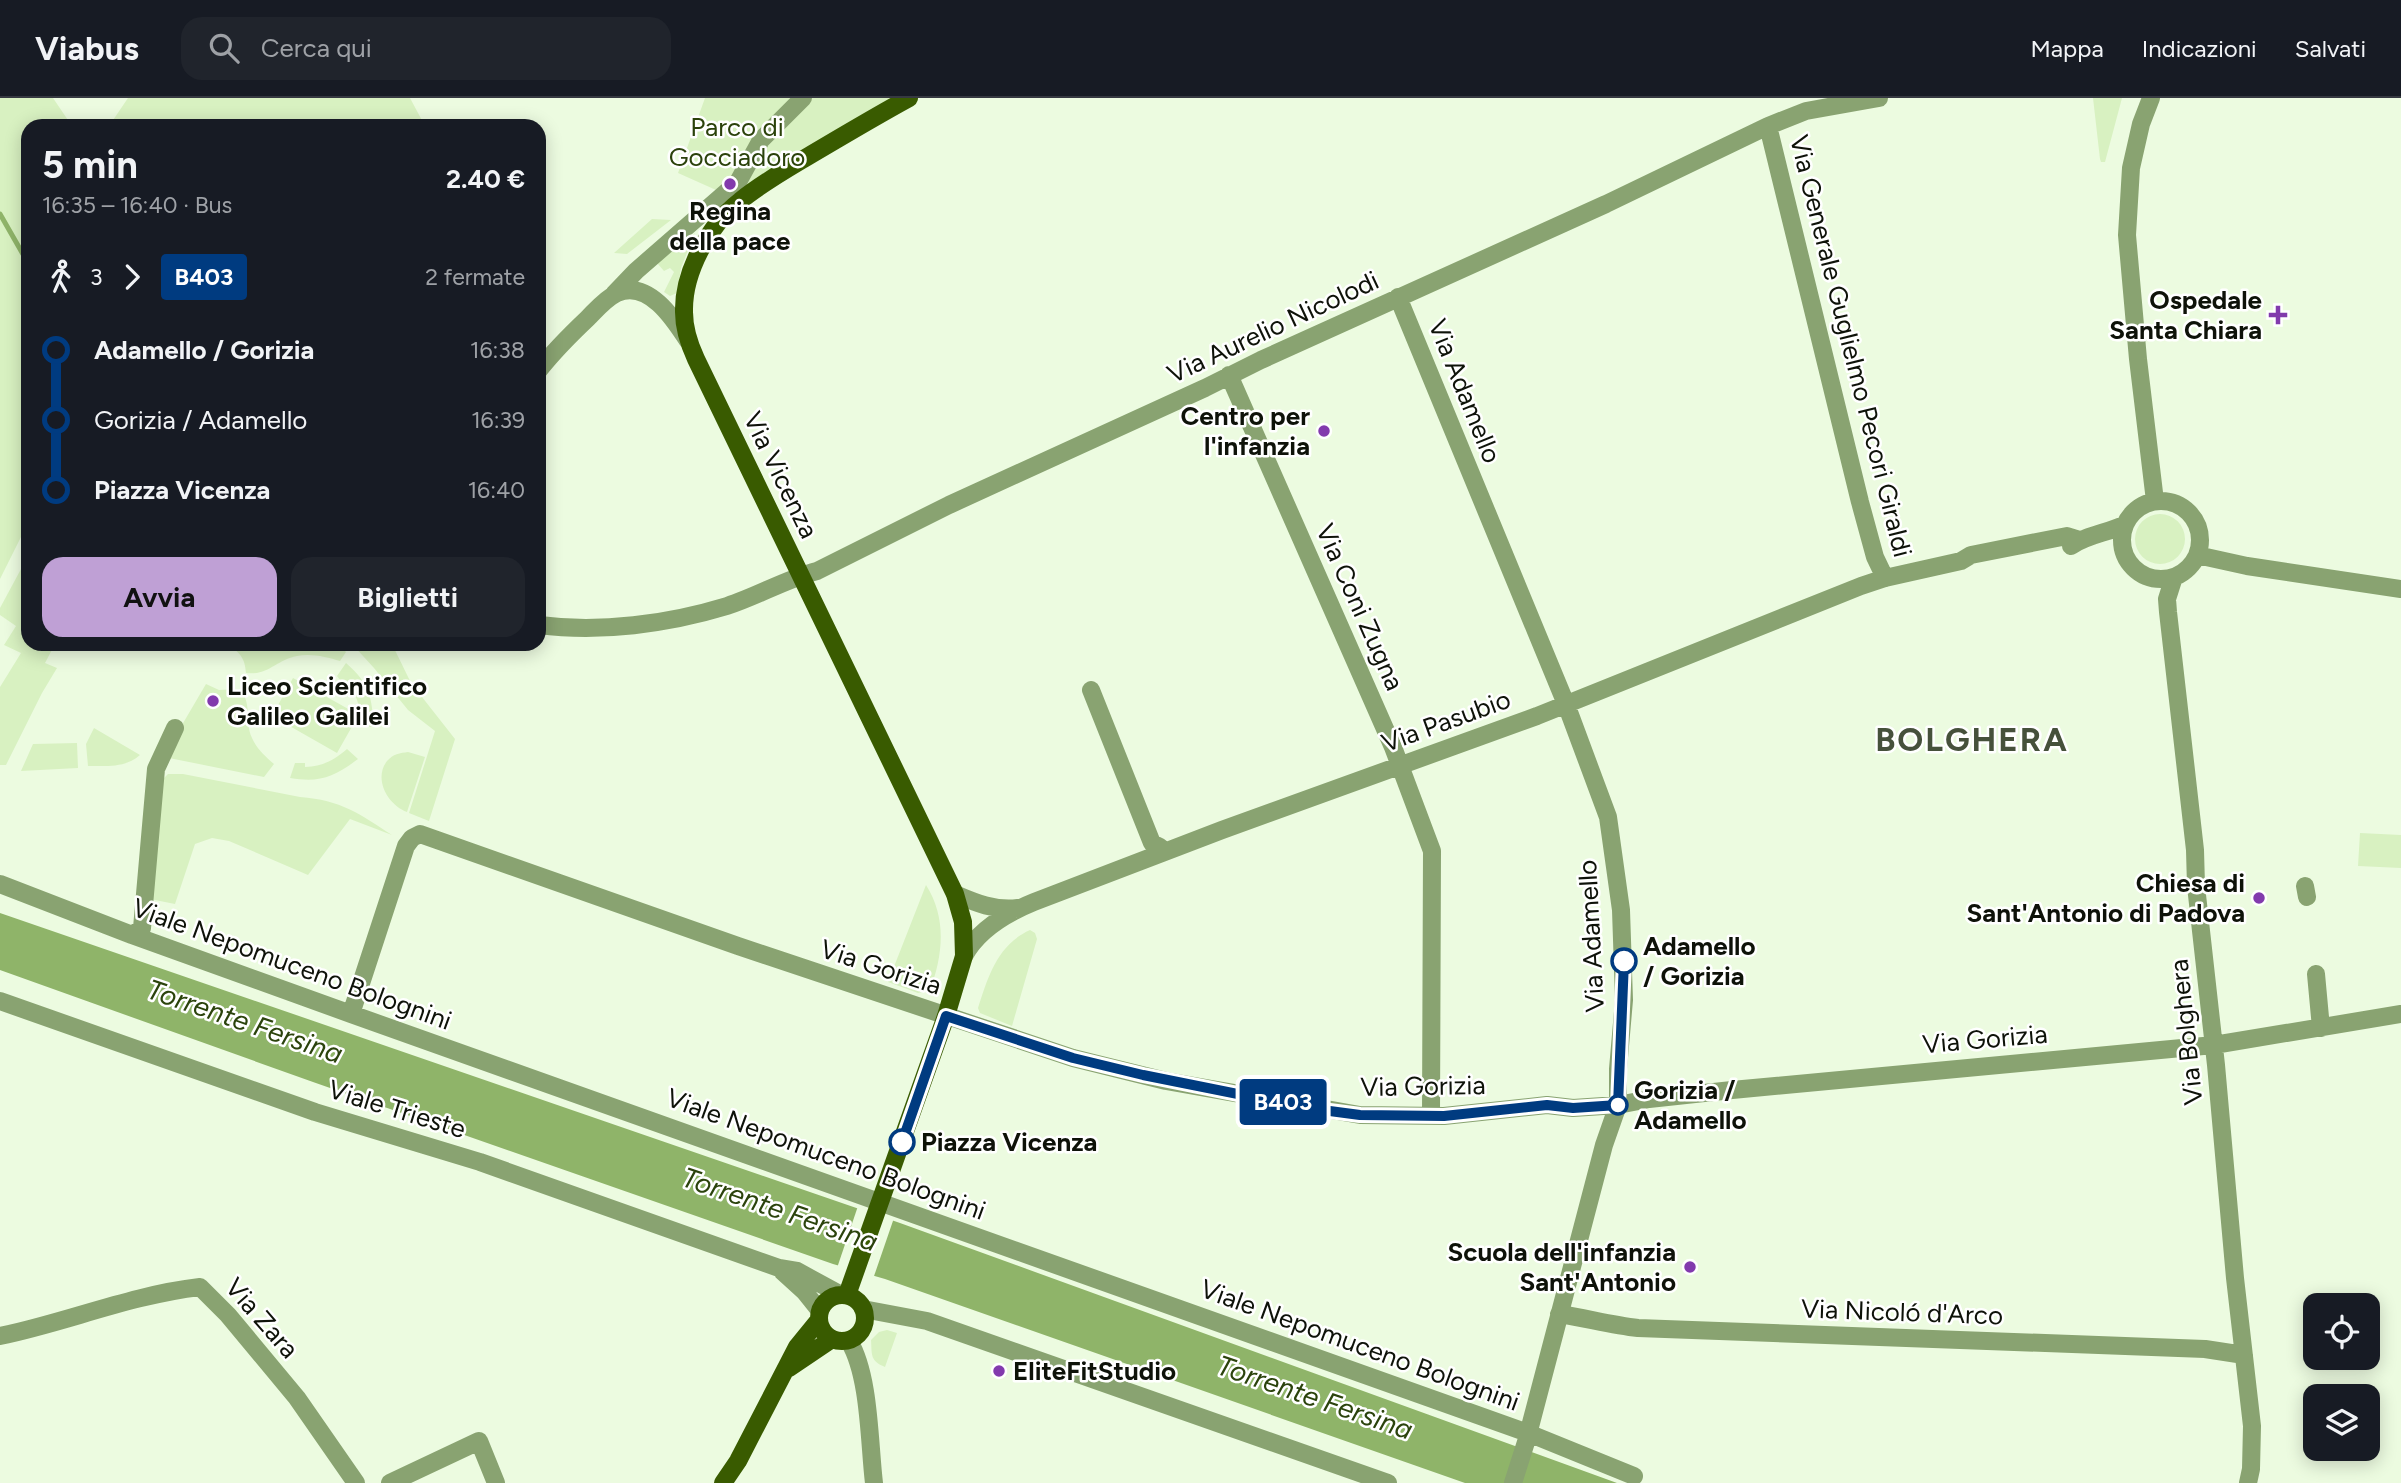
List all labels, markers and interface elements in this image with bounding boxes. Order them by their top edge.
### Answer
search box [181,17,671,80]
text: Viabus [35,29,139,68]
icon: search [205,29,243,67]
text: Cerca qui [261,32,372,64]
text: Mappa [2031,34,2104,63]
text: Indicazioni [2142,34,2257,63]
text: Salvati [2295,34,2366,63]
park label: Parco di Gocciadoro [669,111,805,173]
street label: Via Generale Guglielmo Pecori Giraldi [1783,132,1919,560]
text: 5 min [42,142,138,188]
text: 2.40 € [446,163,525,195]
marker: Regina della pace [722,176,738,192]
text: 16:35 – 16:40 · Bus [42,191,232,219]
place label: Regina della pace [670,195,790,257]
icon: walk [42,258,80,296]
icon: forward [113,258,151,296]
text: B403 [175,262,233,291]
text: 3 [90,263,103,291]
text: 2 fermate [425,263,525,291]
street label: Via Aurelio Nicolodi [1162,264,1384,390]
place label: Ospedale Santa Chiara [2109,284,2262,346]
marker: Ospedale Santa Chiara [2268,305,2288,325]
street label: Via Adamello [1422,314,1508,468]
text: Adamello / Gorizia [94,334,314,366]
text: 16:38 [470,336,525,364]
place label: Centro per l'infanzia [1180,400,1310,462]
text: Gorizia / Adamello [94,404,307,436]
text: 16:39 [471,406,525,434]
street label: Via Vicenza [737,407,825,543]
marker: Centro per l'infanzia [1316,423,1332,439]
text: Piazza Vicenza [94,474,270,506]
text: 16:40 [468,476,525,504]
street label: Via Coni Zugna [1309,519,1411,695]
button: Avvia [42,557,277,637]
button: Biglietti [291,557,525,637]
place label: Liceo Scientifico Galileo Galilei [227,670,427,732]
street label: Via Pasubio [1377,683,1515,759]
marker: Liceo Scientifico Galileo Galilei [205,693,221,709]
district label: BOLGHERA [1875,720,2069,759]
street label: Via Adamello [1571,859,1611,1013]
place label: Chiesa di Sant'Antonio di Padova [1967,867,2245,929]
marker: Chiesa di Sant'Antonio di Padova [2251,890,2267,906]
street label: Viale Nepomuceno Bolognini [128,891,456,1037]
place label: Adamello / Gorizia [1643,930,1756,992]
street label: Via Gorizia [816,932,946,1002]
marker: Adamello / Gorizia [1611,948,1637,974]
street label: Via Bolghera [2162,958,2210,1106]
water label: Torrente Fersina [143,972,347,1070]
street label: Via Gorizia [1921,1018,2049,1060]
street label: Via Gorizia [1360,1069,1486,1103]
street label: Viale Trieste [324,1073,470,1145]
place label: Gorizia / Adamello [1634,1074,1747,1136]
line badge: B403 [1234,1079,1332,1125]
street label: Viale Nepomuceno Bolognini [662,1081,990,1227]
text: B403 [1254,1087,1312,1116]
marker: Gorizia / Adamello [1608,1095,1628,1115]
place label: Piazza Vicenza [921,1126,1097,1158]
marker: Piazza Vicenza [889,1129,915,1155]
water label: Torrente Fersina [678,1160,882,1258]
place label: Scuola dell'infanzia Sant'Antonio [1447,1236,1676,1298]
marker: Scuola dell'infanzia Sant'Antonio [1682,1259,1698,1275]
street label: Via Zara [219,1271,305,1365]
street label: Viale Nepomuceno Bolognini [1196,1272,1524,1418]
street label: Via Nicoló d'Arco [1800,1292,2004,1332]
map controls [2303,1293,2380,1461]
button: locate [2303,1293,2380,1370]
water label: Torrente Fersina [1213,1348,1417,1446]
place label: EliteFitStudio [1013,1355,1176,1387]
marker: EliteFitStudio [991,1363,1007,1379]
button: layers [2303,1384,2380,1461]

